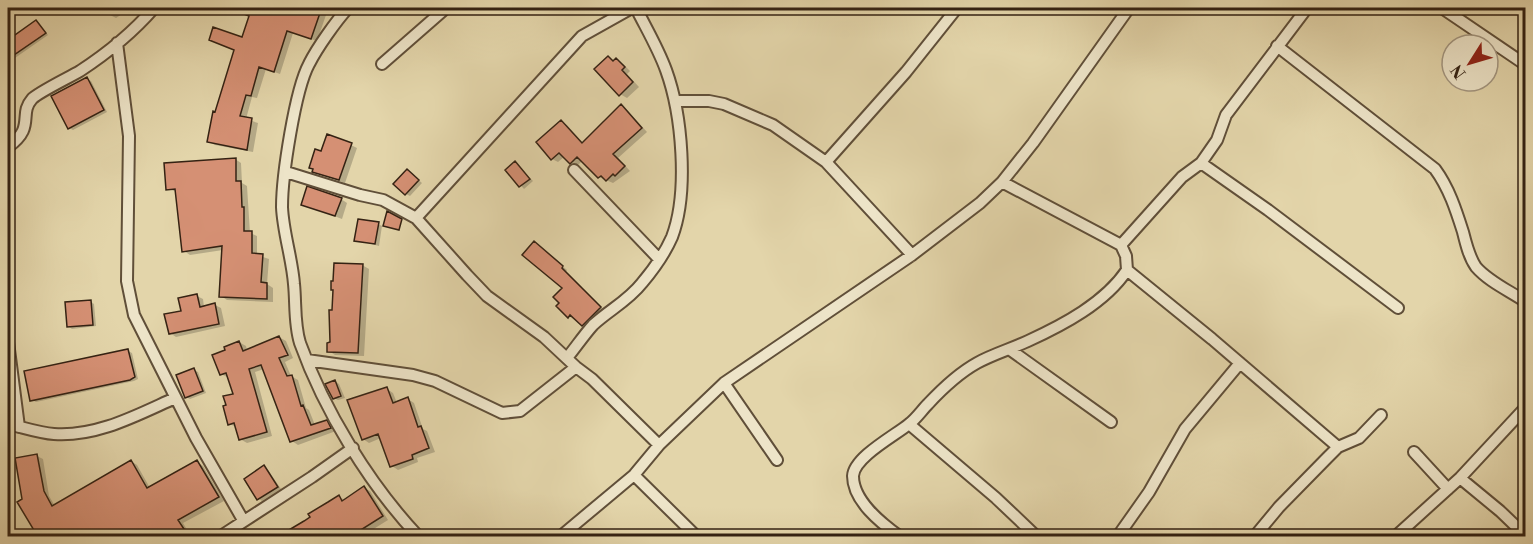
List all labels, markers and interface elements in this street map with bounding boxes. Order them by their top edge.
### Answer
north arrow [1440,33,1500,93]
text: N [1447,60,1471,82]

